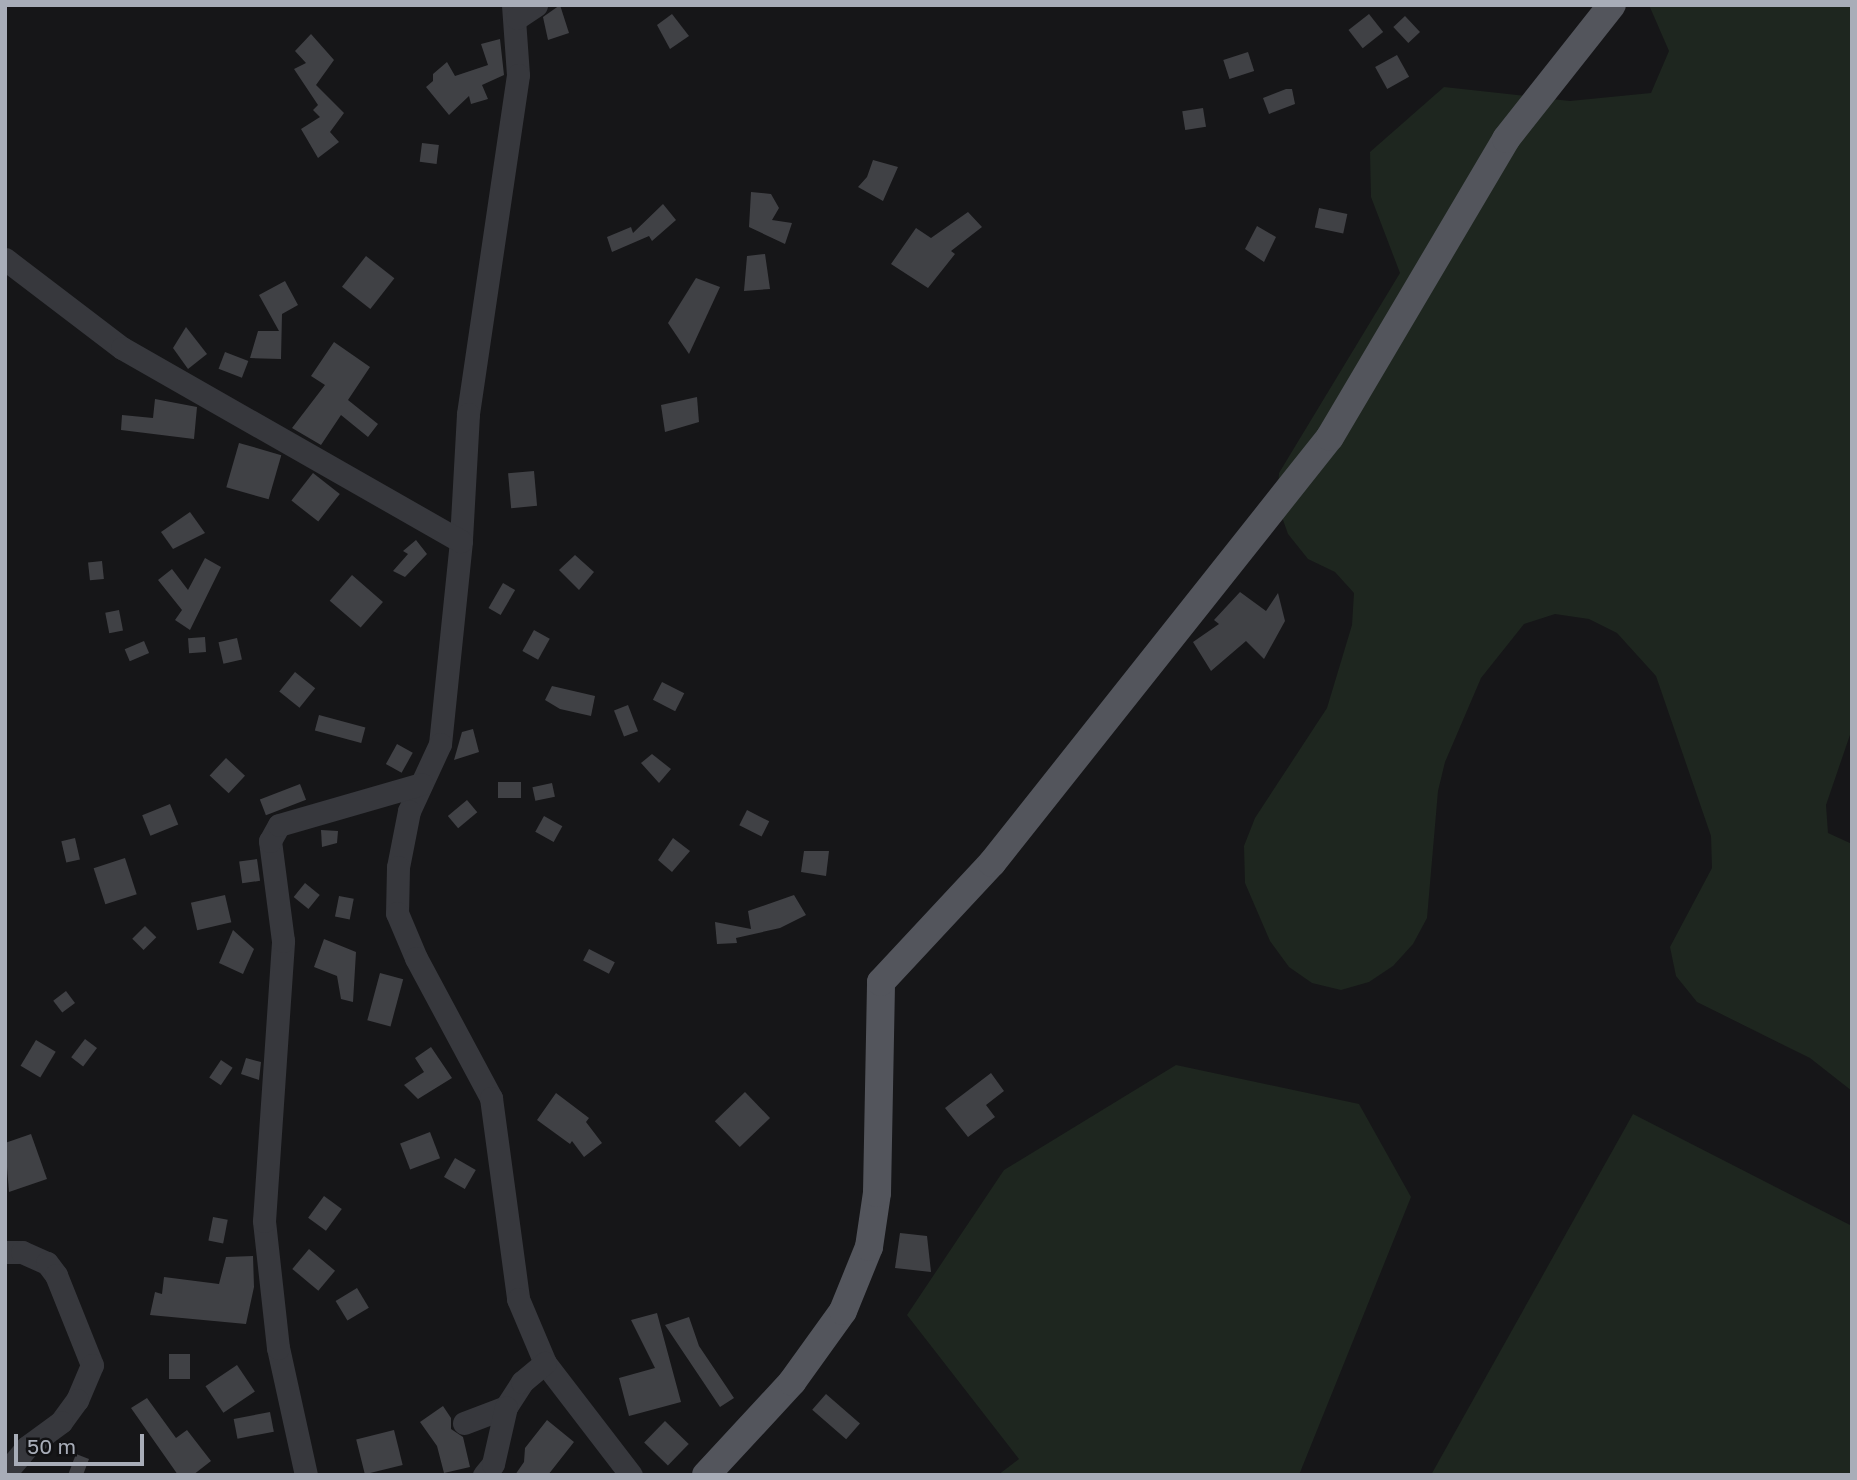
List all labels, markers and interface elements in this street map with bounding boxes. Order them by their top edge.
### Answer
scale bar [18,1420,147,1464]
text: 50 m [27,1433,76,1459]

